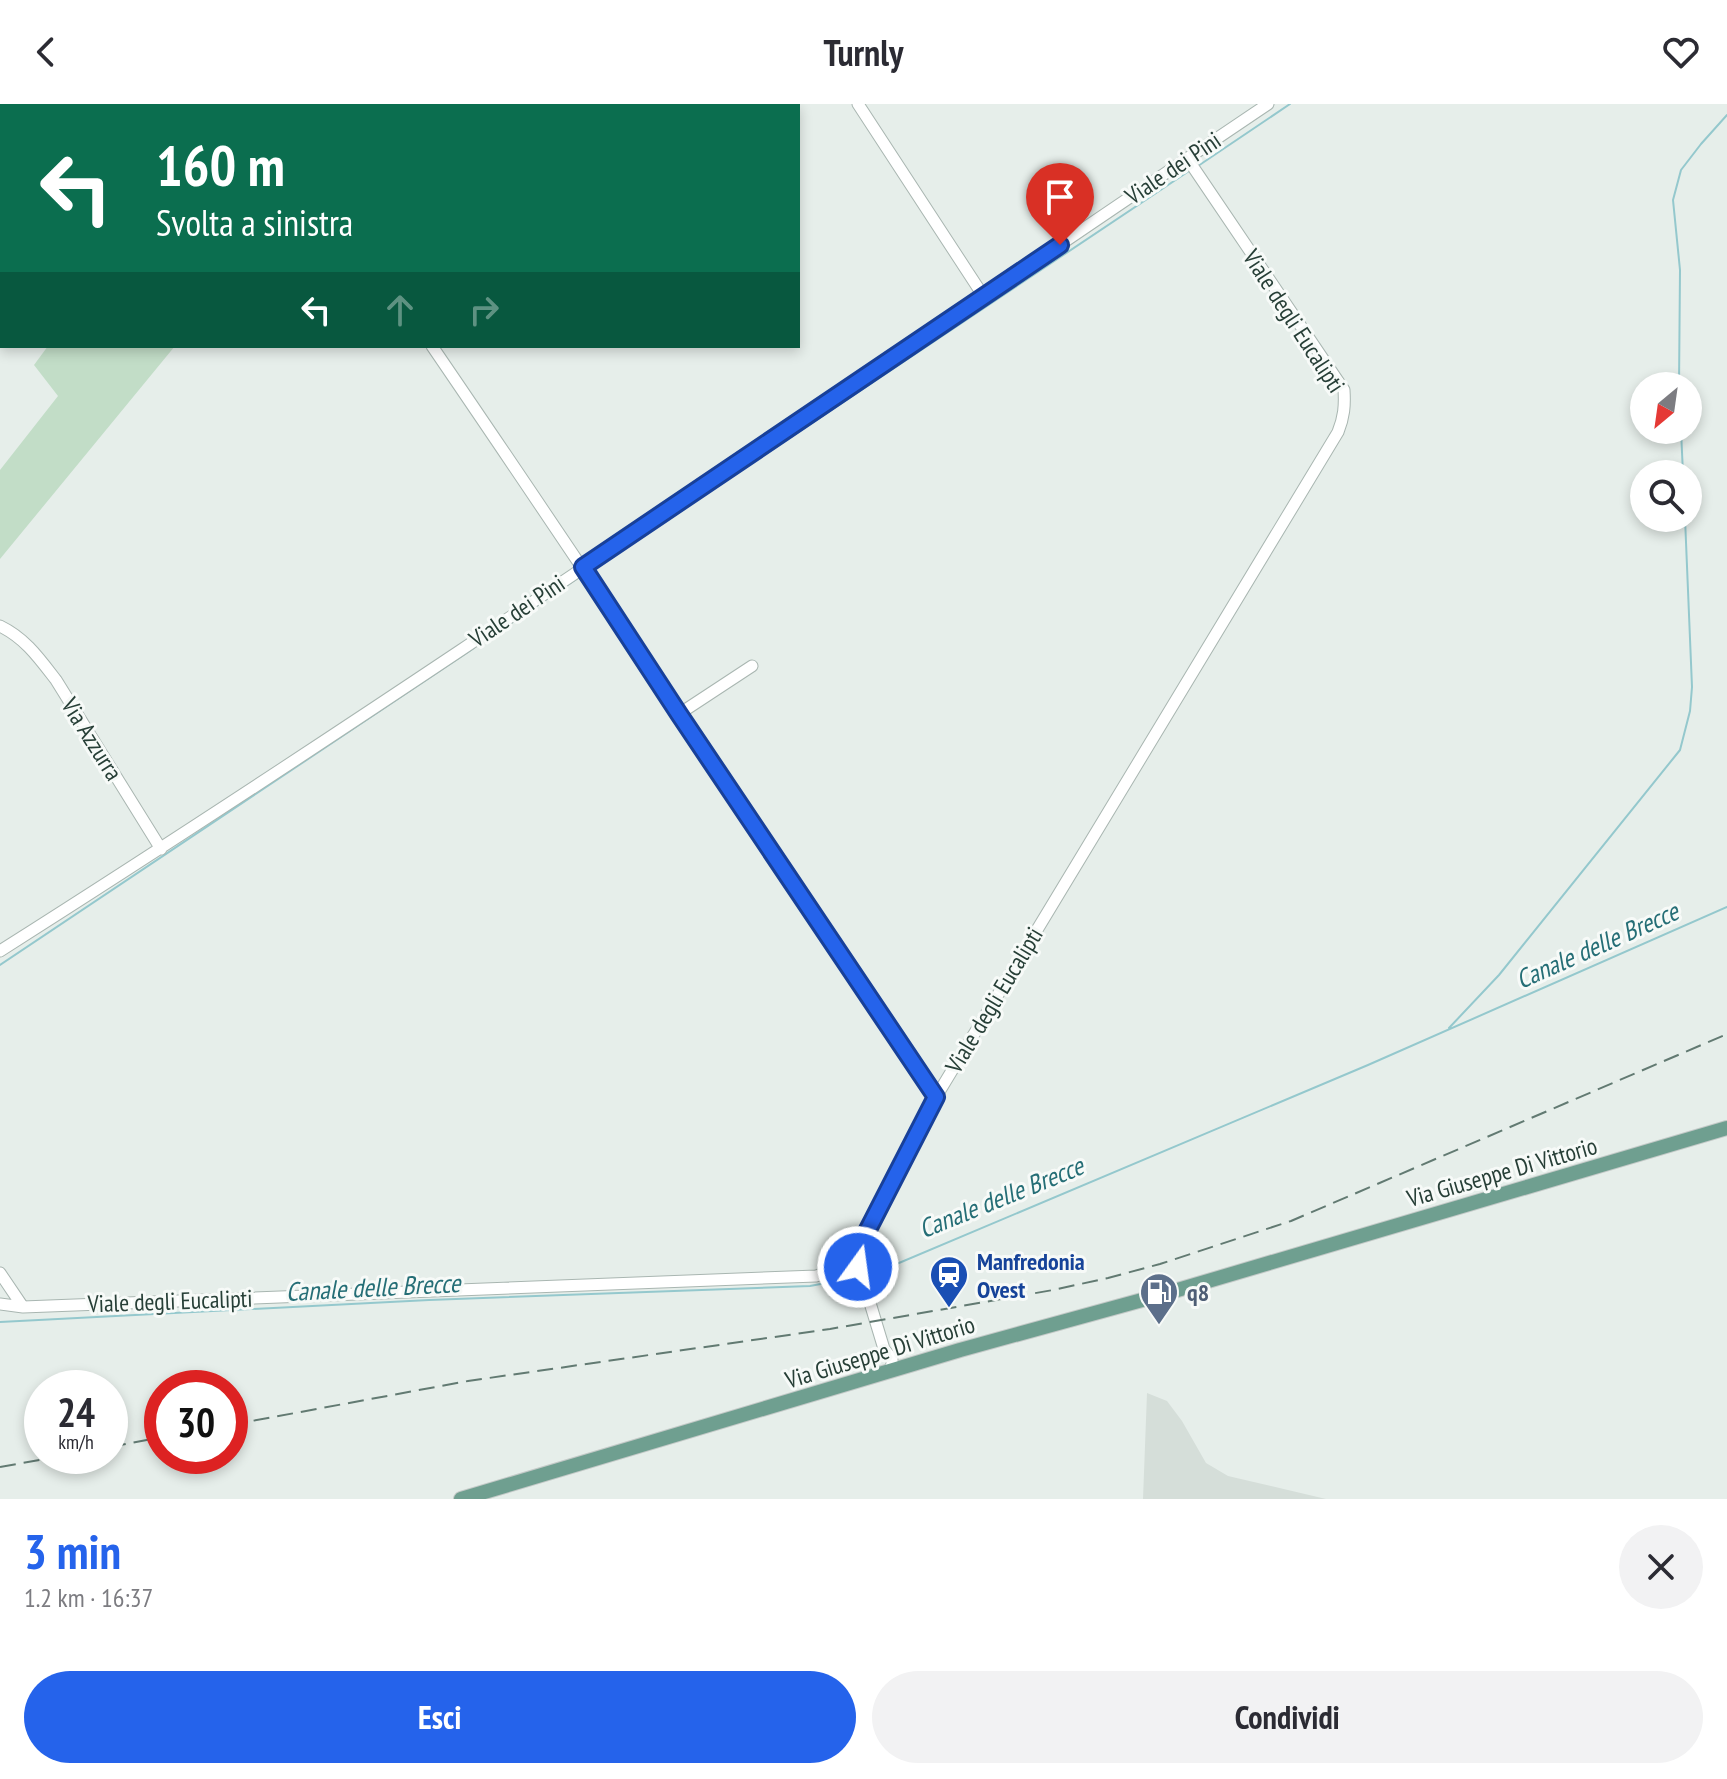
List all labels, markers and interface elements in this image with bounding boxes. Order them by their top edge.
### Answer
text: Turnly [824,29,903,76]
icon: back [24,30,68,74]
icon: heart [1659,30,1703,74]
street label: Viale dei Pini [1118,125,1227,212]
text: 160 m [156,129,285,201]
icon: left [24,136,128,240]
pin [1026,163,1094,245]
icon: arrive [1038,175,1082,219]
text: Svolta a sinistra [156,199,353,246]
street label: Viale degli Eucalipti [1236,243,1352,399]
icon: left [294,288,338,332]
icon: ahead [378,288,422,332]
icon: right [462,288,506,332]
north arrow [1630,372,1702,444]
map controls [1630,372,1702,532]
button: search [1630,460,1702,532]
street label: Viale dei Pini [462,568,571,655]
street label: Via Azzurra [54,691,129,786]
water label: Canale delle Brecce [1510,893,1686,996]
street label: Viale degli Eucalipti [938,921,1050,1079]
street label: Via Giuseppe Di Vittorio [1402,1130,1601,1214]
water label: Canale delle Brecce [914,1148,1090,1245]
position arrow [816,1225,900,1309]
place label: Manfredonia Ovest [977,1246,1085,1305]
station icon: Manfredonia Ovest [928,1254,970,1309]
water label: Canale delle Brecce [285,1266,463,1308]
fuel station icon: q8 [1138,1271,1180,1326]
place label: q8 [1187,1277,1209,1308]
street label: Viale degli Eucalipti [86,1283,253,1319]
street label: Via Giuseppe Di Vittorio [781,1308,978,1396]
speed limit sign: 30 [144,1370,248,1474]
text: 24 [57,1386,95,1438]
text: km/h [58,1429,94,1455]
text: 3 min [24,1520,121,1582]
button: close [1619,1525,1703,1609]
text: 1.2 km · 16:37 [24,1581,153,1614]
button: Esci [24,1671,856,1763]
button: Condividi [872,1671,1703,1763]

